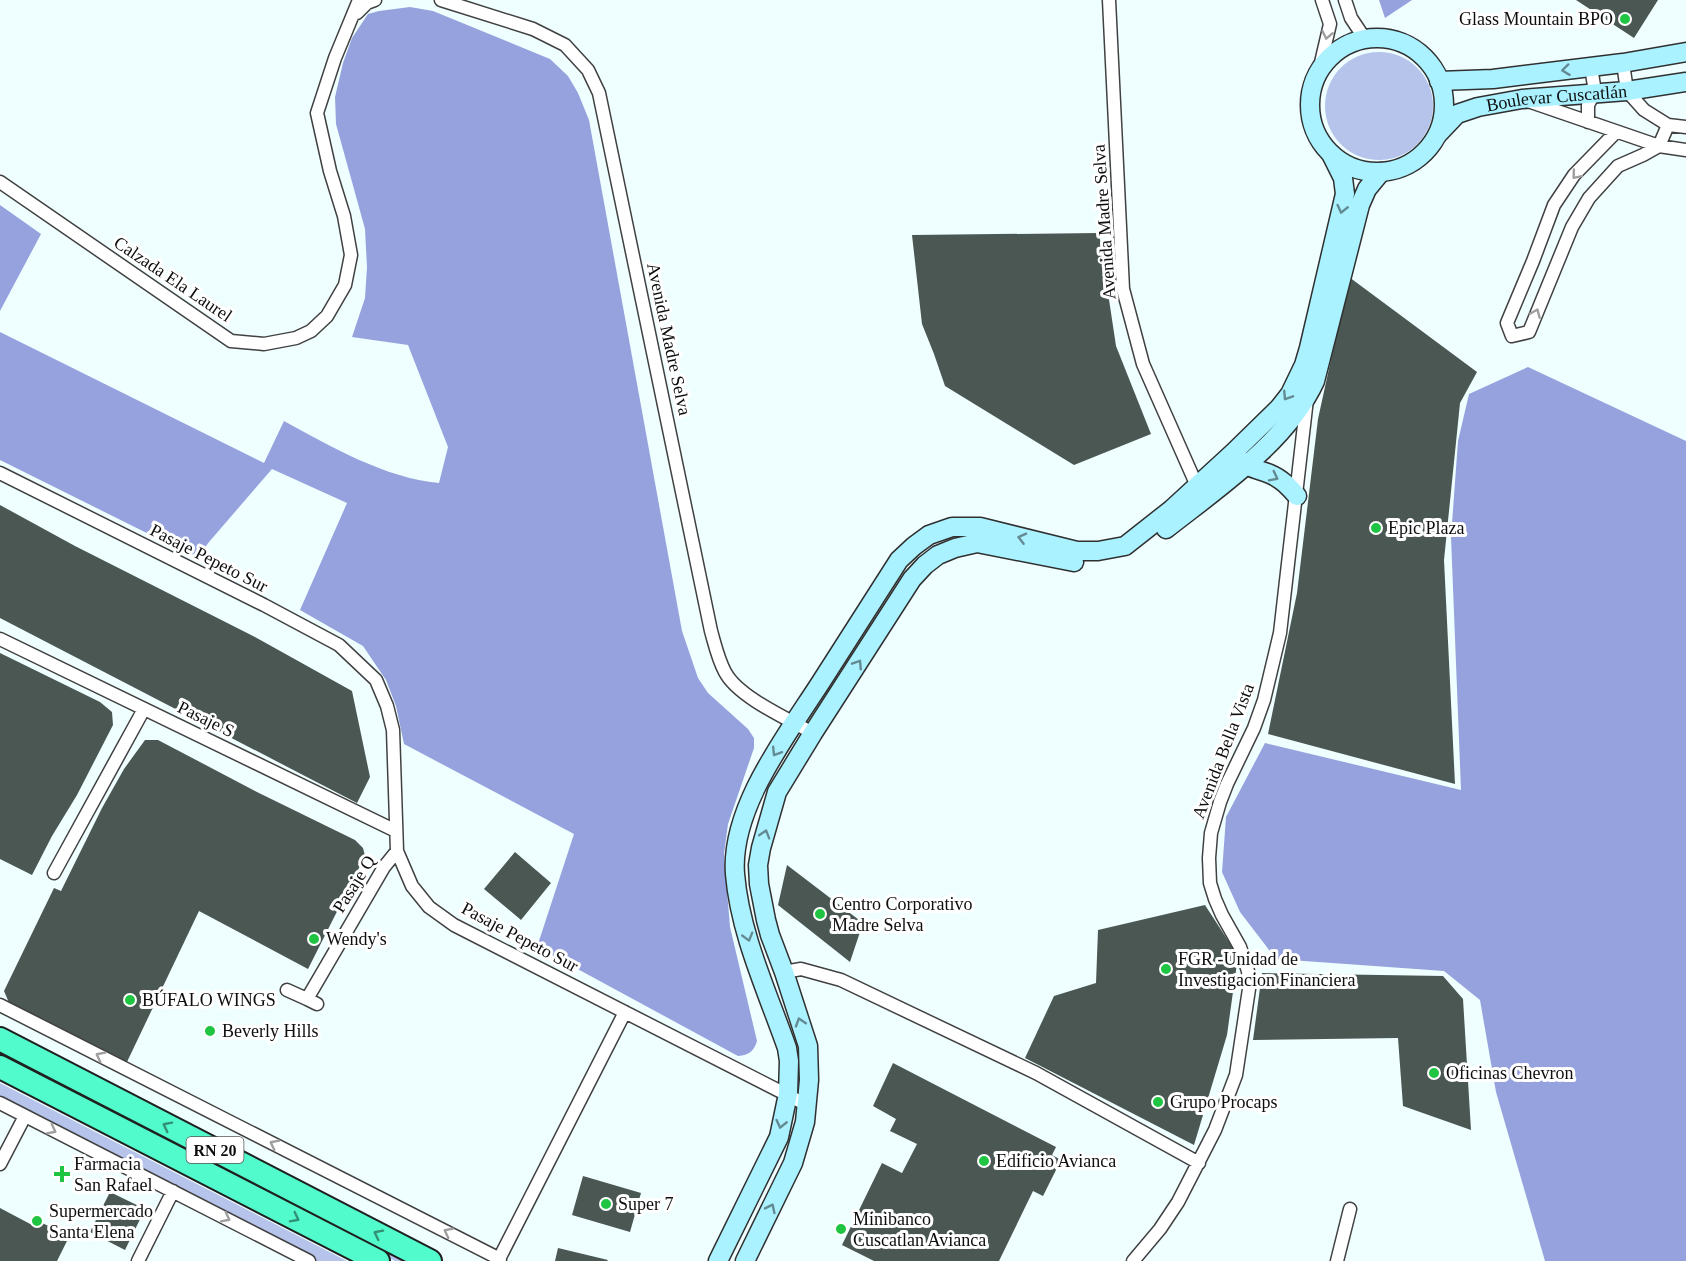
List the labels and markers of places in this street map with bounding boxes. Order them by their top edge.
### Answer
place label: Glass Mountain BPO [1459,9,1613,29]
marker: Glass Mountain BPO [1618,12,1632,26]
place label: Epic Plaza [1388,518,1464,538]
marker: Epic Plaza [1369,521,1383,535]
place label: Centro Corporativo Madre Selva [832,894,972,935]
marker: Centro Corporativo Madre Selva [813,907,827,921]
place label: Wendy's [326,929,387,949]
marker: Wendy's [307,932,321,946]
place label: FGR -Unidad de Investigacion Financiera [1178,949,1355,990]
marker: FGR -Unidad de Investigacion Financiera [1159,962,1173,976]
place label: BÚFALO WINGS [142,989,276,1010]
marker: BÚFALO WINGS [123,993,137,1007]
place label: Beverly Hills [222,1021,319,1041]
marker: Beverly Hills [203,1024,217,1038]
place label: Oficinas Chevron [1446,1063,1573,1083]
marker: Oficinas Chevron [1427,1066,1441,1080]
place label: Grupo Procaps [1170,1092,1277,1112]
marker: Grupo Procaps [1151,1095,1165,1109]
place label: Edificio Avianca [996,1151,1116,1171]
place label: Farmacia San Rafael [74,1154,152,1195]
marker: Edificio Avianca [977,1154,991,1168]
marker: Farmacia San Rafael [55,1167,69,1181]
place label: Super 7 [618,1194,674,1214]
marker: Super 7 [599,1197,613,1211]
place label: Supermercado Santa Elena [49,1201,153,1242]
place label: Minibanco Cuscatlan Avianca [853,1209,986,1250]
marker: Supermercado Santa Elena [30,1214,44,1228]
marker: Minibanco Cuscatlan Avianca [834,1222,848,1236]

